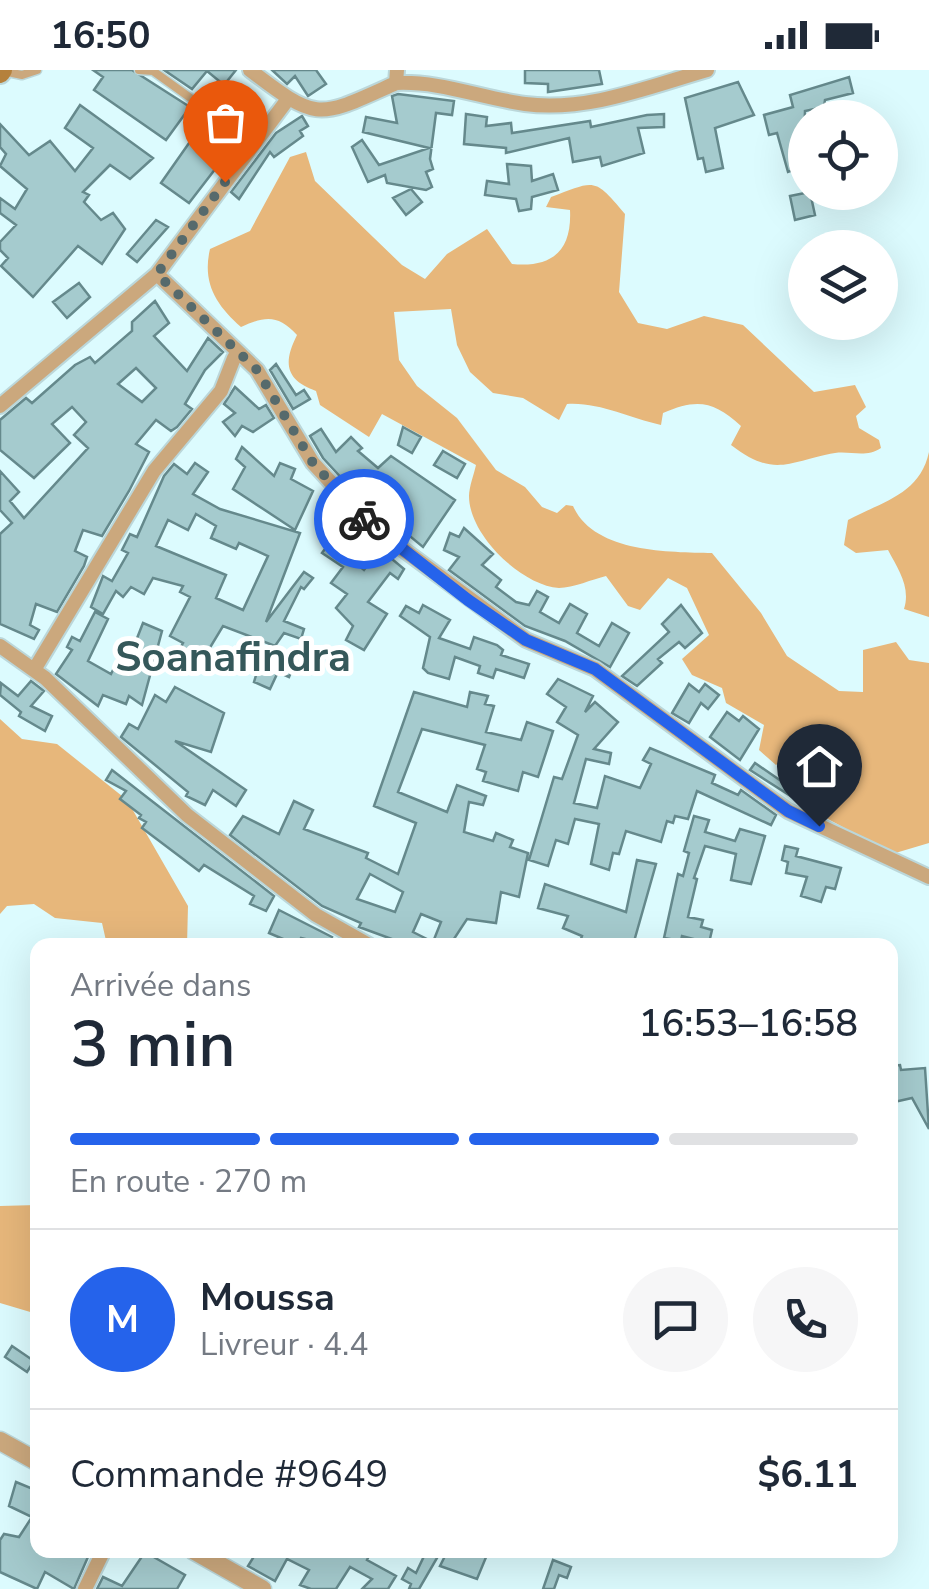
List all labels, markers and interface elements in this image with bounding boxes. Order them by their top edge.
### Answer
text: 16:50 [50,10,151,61]
pin [183,80,268,183]
icon: bag [198,95,253,150]
map controls [788,100,898,340]
button: locate [788,100,898,210]
button: layers [788,230,898,340]
courier [314,469,414,569]
icon: bike [337,492,392,547]
district label: Soanafindra [115,629,351,686]
pin [777,724,862,827]
icon: home [792,739,847,794]
text: Arrivée dans [70,964,251,1007]
text: 16:53–16:58 [639,998,858,1049]
text: 3 min [70,1000,236,1089]
text: En route · 270 m [70,1160,307,1203]
button: chat [623,1267,728,1372]
button: phone [753,1267,858,1372]
text: Moussa [200,1272,335,1323]
text: M [106,1294,139,1345]
text: Livreur · 4.4 [200,1323,368,1366]
text: Commande #9649 [70,1449,388,1500]
text: $6.11 [757,1449,858,1500]

